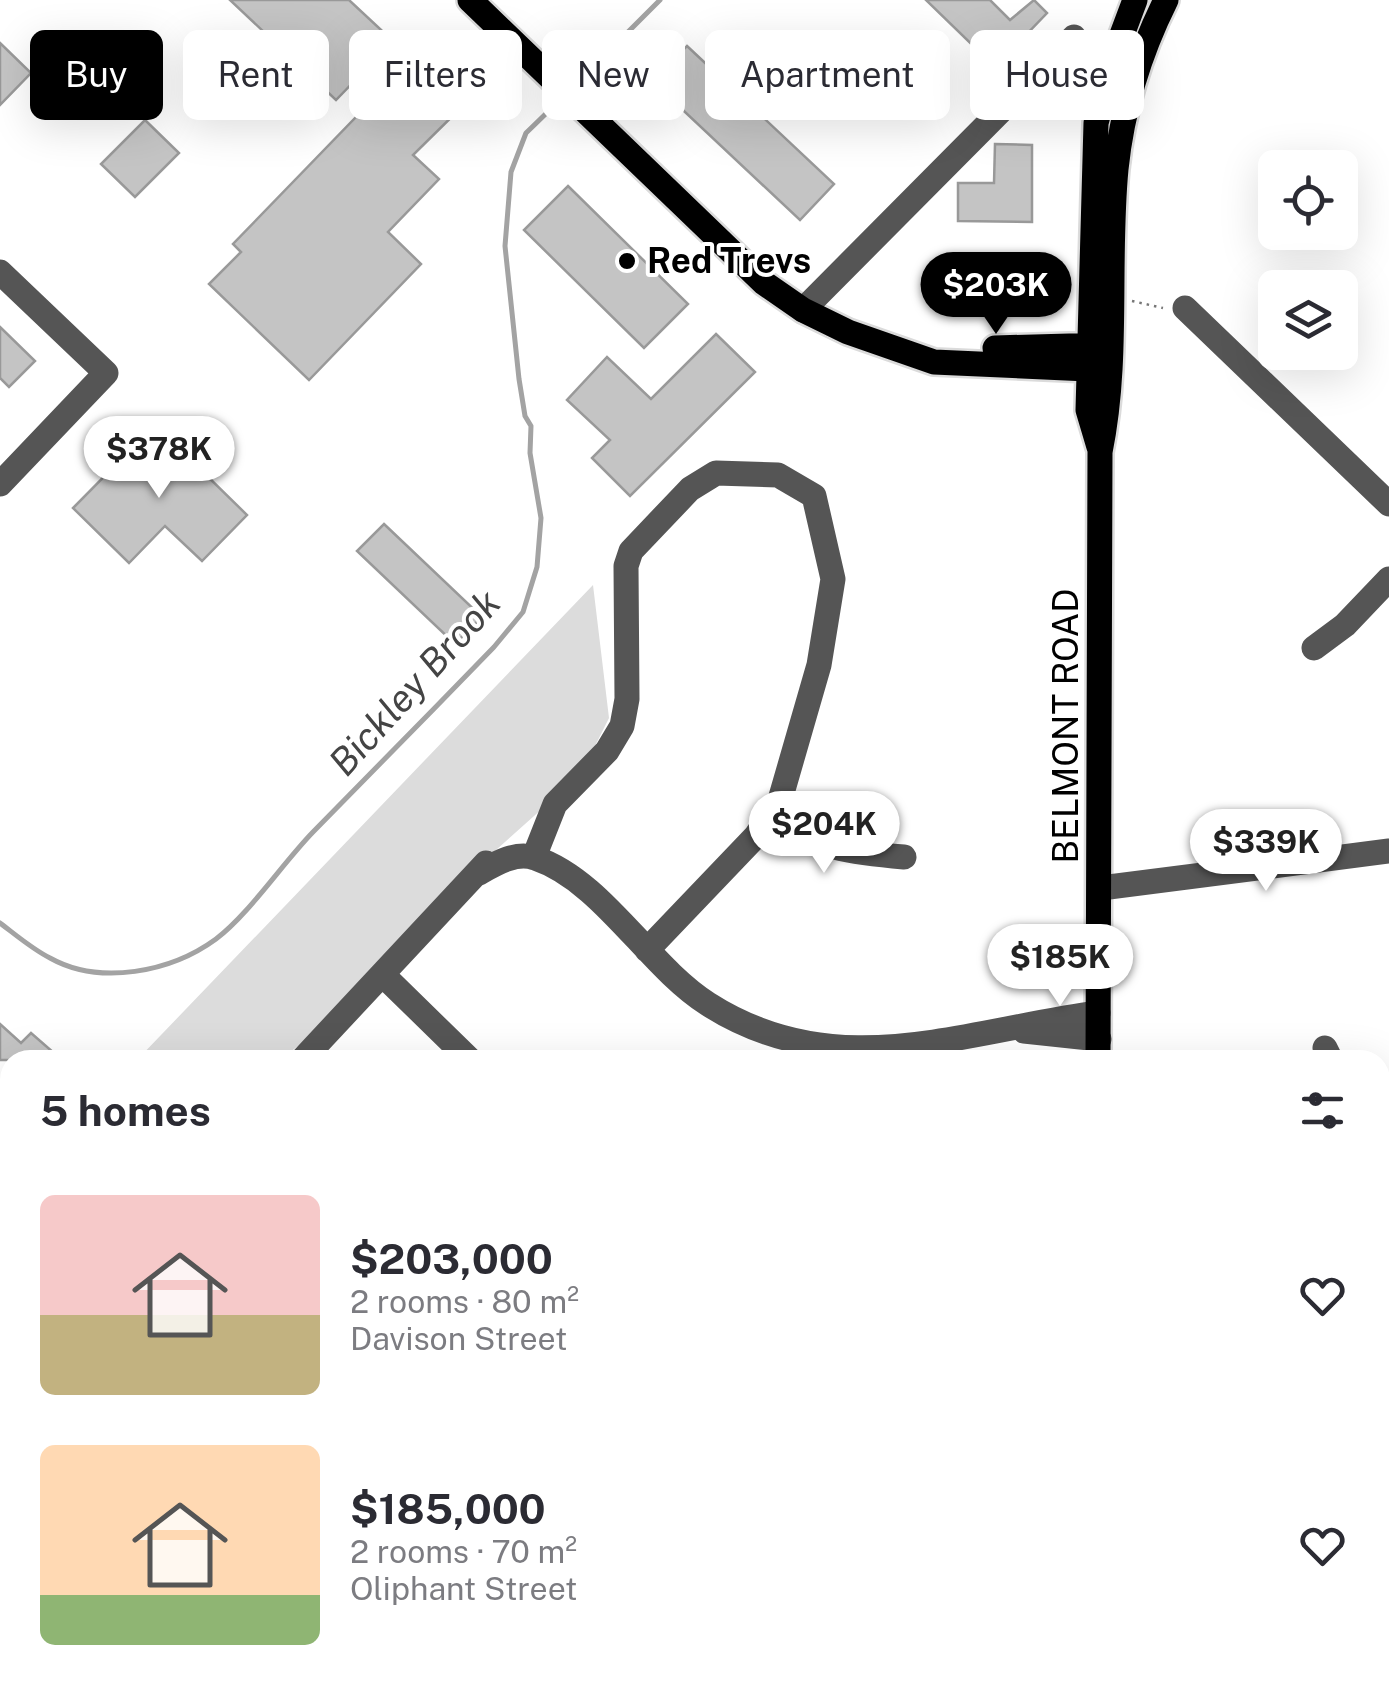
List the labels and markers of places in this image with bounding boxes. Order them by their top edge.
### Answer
place label: Red Trevs [647,240,811,281]
marker: Red Trevs [616,250,638,272]
pin: $203K [926,252,1066,337]
pin: $378K [89,416,229,501]
pin: $204K [754,791,894,876]
pin: $339K [1196,809,1336,894]
pin: $185K [990,924,1130,1009]

